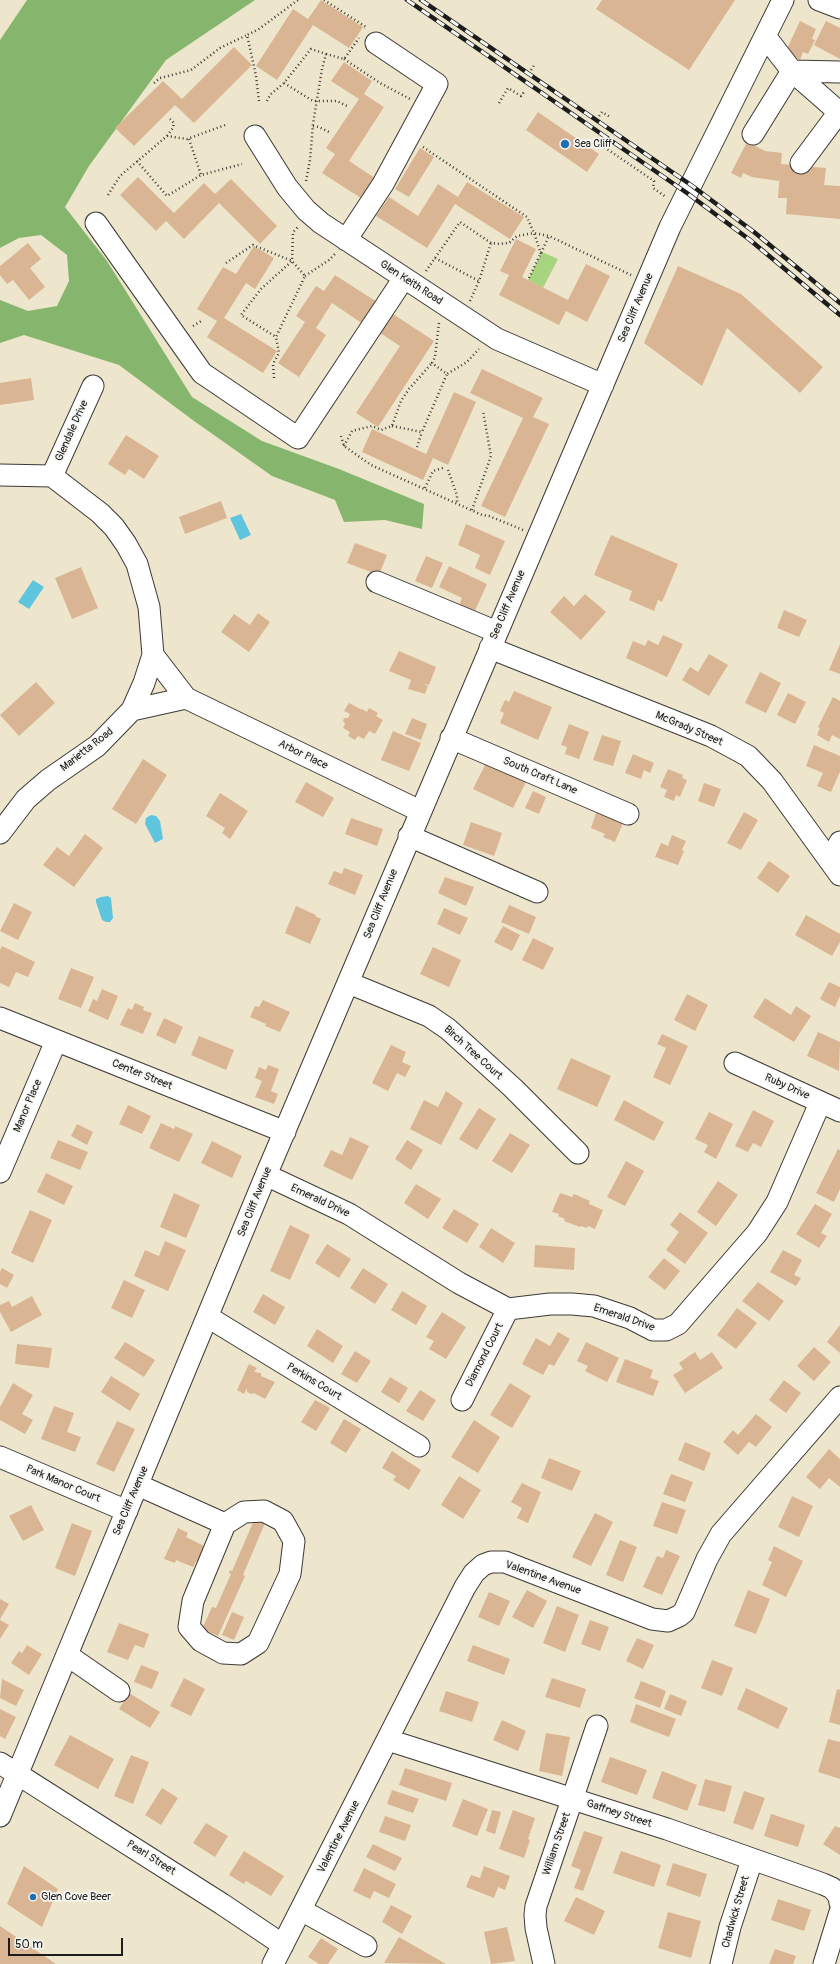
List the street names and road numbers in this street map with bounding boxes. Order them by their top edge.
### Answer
street label: Glen Keith Road [377,258,445,308]
street label: Sea Cliff Avenue [615,271,657,345]
street label: Glendale Drive [53,398,91,464]
street label: Sea Cliff Avenue [487,568,529,642]
street label: McGrady Street [653,709,725,749]
street label: Marietta Road [58,725,116,775]
street label: Arbor Place [276,737,330,773]
street label: South Craft Lane [501,754,579,798]
street label: Sea Cliff Avenue [361,867,401,941]
street label: Birch Tree Court [441,1023,505,1083]
street label: Center Street [110,1057,174,1093]
street label: Ruby Drive [762,1071,812,1103]
street label: Manor Place [11,1078,45,1134]
street label: Sea Cliff Avenue [235,1165,275,1239]
street label: Emerald Drive [288,1182,352,1220]
street label: Emerald Drive [592,1301,656,1335]
street label: Diamond Court [463,1321,507,1389]
street label: Perkins Court [284,1360,344,1404]
street label: Park Manor Court [24,1462,102,1506]
street label: Sea Cliff Avenue [110,1464,152,1538]
street label: Valentine Avenue [503,1558,583,1598]
street label: Gaffney Street [585,1797,653,1831]
street label: Valentine Avenue [315,1798,363,1876]
street label: William Street [540,1811,574,1877]
street label: Pearl Street [124,1838,178,1878]
street label: Chadwick Street [719,1875,753,1949]

